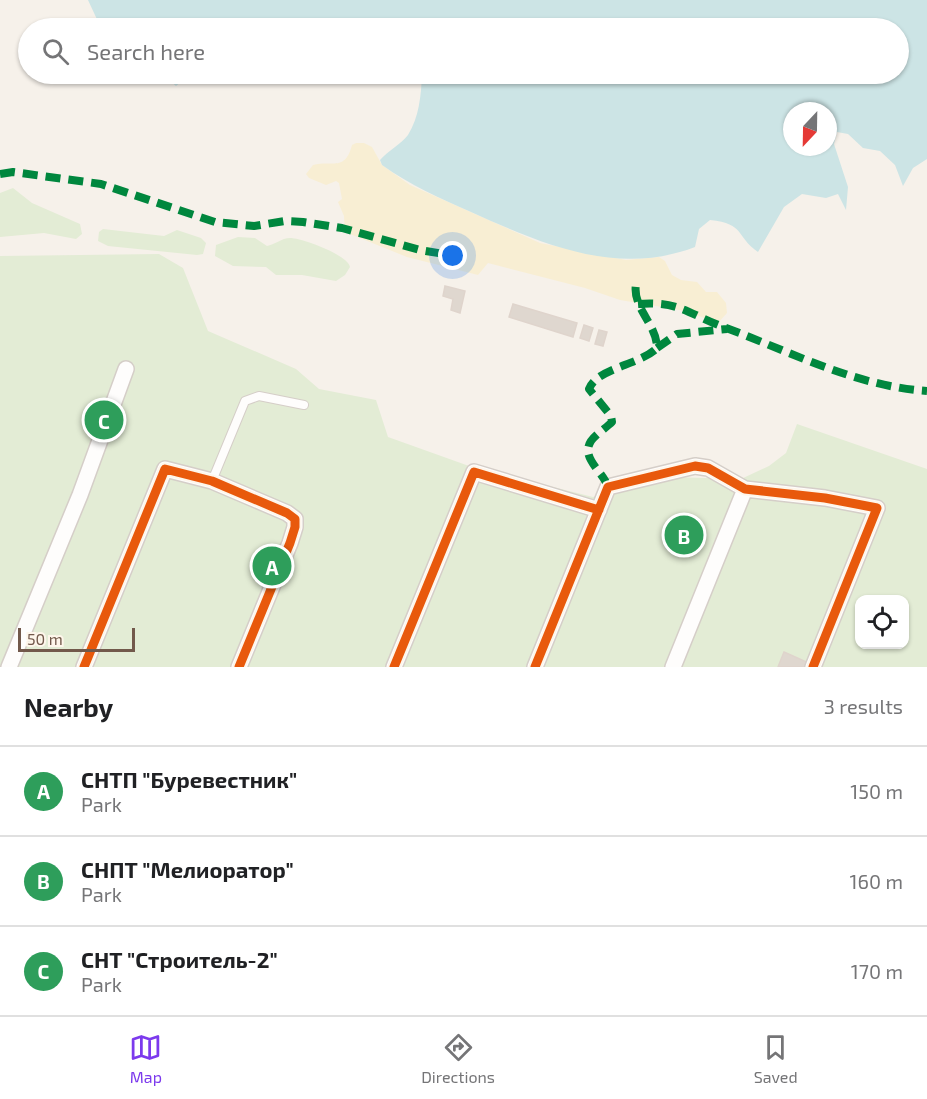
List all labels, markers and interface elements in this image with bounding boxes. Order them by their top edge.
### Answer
search box [18,18,909,84]
icon: search [39,35,72,68]
text: Search here [87,38,205,64]
north arrow [783,102,837,156]
your location [438,241,467,270]
pin: C [84,398,124,442]
pin: B [664,512,704,558]
pin: A [252,544,292,588]
map controls [855,595,909,649]
button: locate [855,595,909,649]
scale bar [18,625,135,652]
text: 50 m [27,629,63,648]
text: Nearby [24,691,113,722]
text: 3 results [824,694,903,718]
text: СНТП "Буревестник" [81,766,297,792]
text: A [37,779,50,803]
text: 150 m [850,779,903,803]
text: Park [81,792,122,816]
text: СНПТ "Мелиоратор" [81,856,294,882]
text: B [37,869,50,893]
text: 160 m [850,869,903,893]
text: Park [81,882,122,906]
text: СНТ "Строитель-2" [81,946,278,972]
text: C [38,959,49,983]
text: 170 m [851,959,903,983]
text: Park [81,972,122,996]
tab: Map [129,1031,162,1086]
tab: Directions [421,1031,495,1086]
tab: Saved [754,1031,798,1086]

